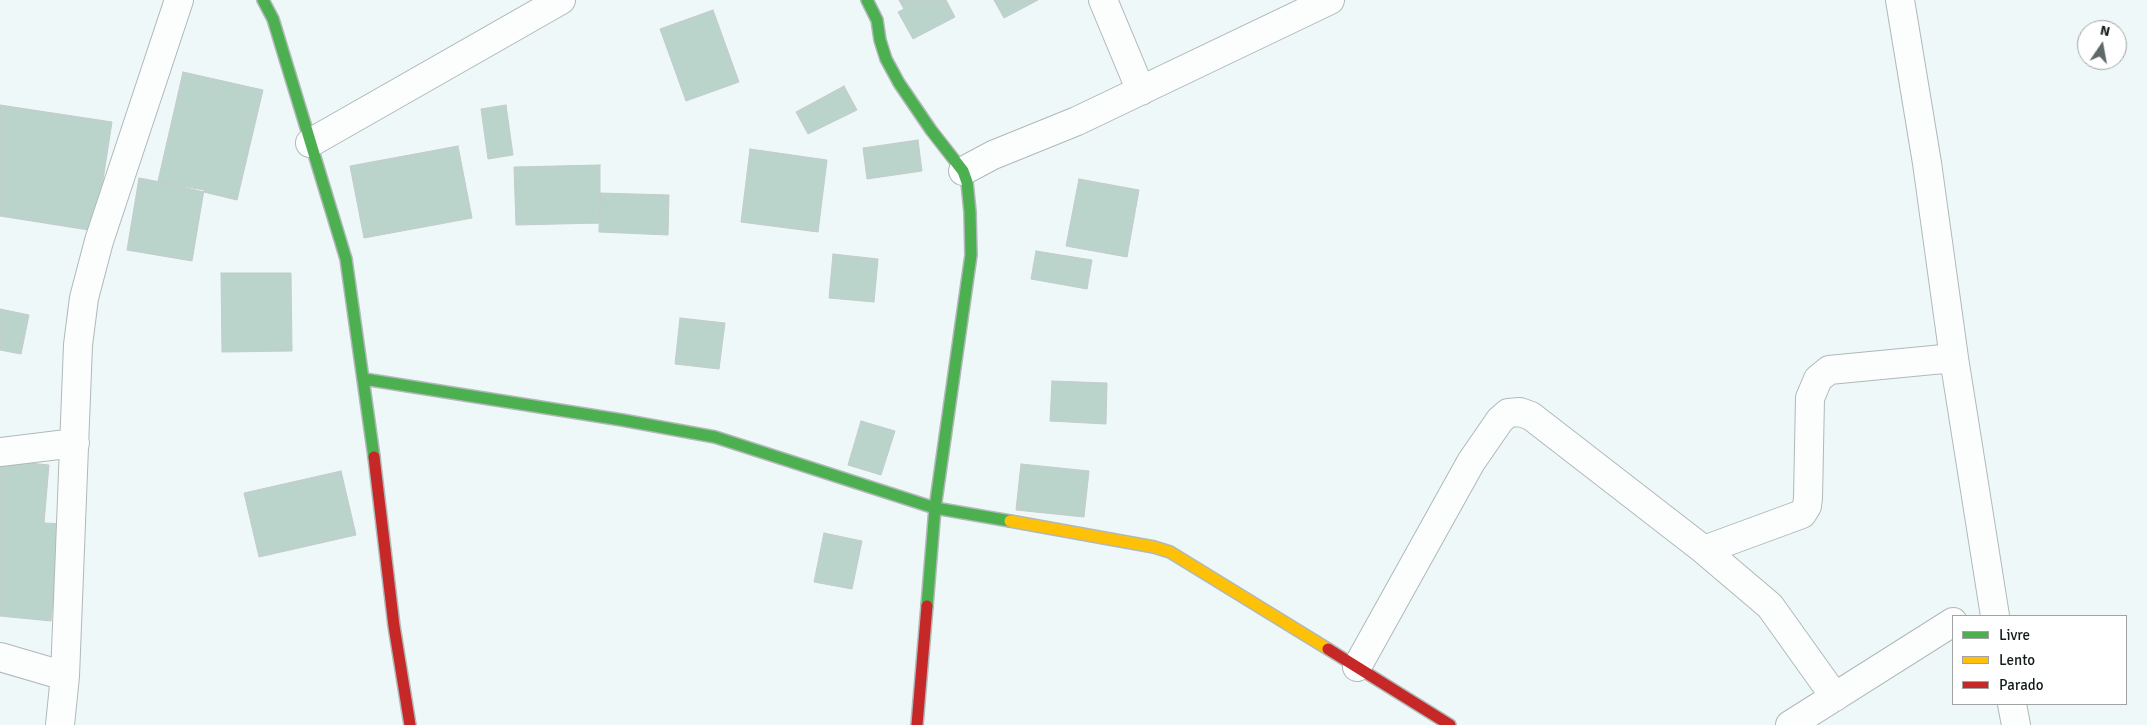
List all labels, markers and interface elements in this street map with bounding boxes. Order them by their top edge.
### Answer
north arrow [2077,20,2127,70]
text: N [2098,21,2112,40]
legend [1952,615,2127,705]
text: Livre [1999,626,2030,644]
text: Lento [1999,651,2035,669]
text: Parado [1999,676,2044,694]

